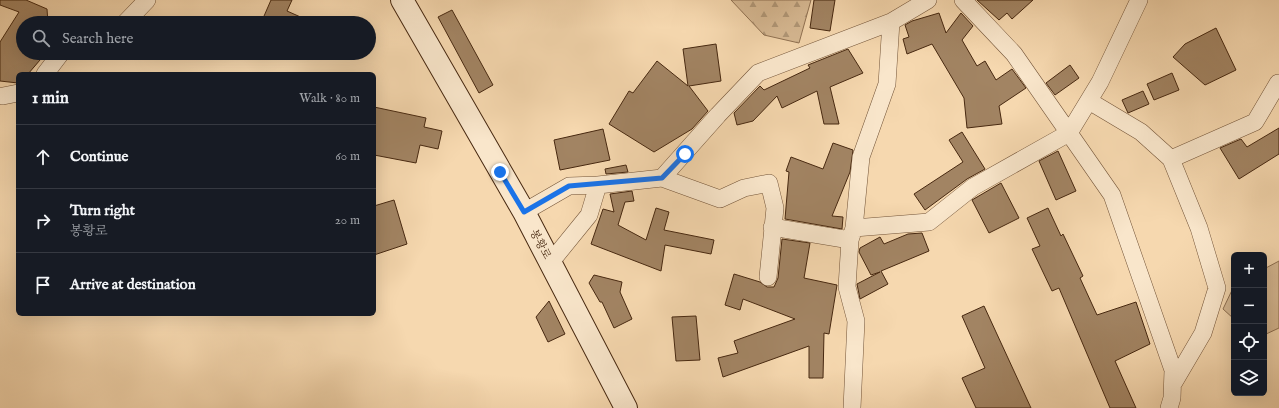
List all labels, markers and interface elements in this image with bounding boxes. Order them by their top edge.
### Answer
search box [16,16,376,60]
icon: search [30,27,52,49]
text: Search here [62,29,133,48]
text: 1 min [32,88,69,109]
text: Walk · 80 m [299,90,360,107]
route start [676,145,694,163]
icon: ahead [32,146,54,168]
text: Continue [70,147,128,166]
text: 60 m [335,148,360,165]
route end [491,163,509,181]
text: Turn right [70,201,135,220]
icon: right [32,210,54,232]
text: 20 m [335,212,360,229]
text: 봉황로 [70,223,108,240]
street label: 봉황로 [526,227,554,262]
map controls [1231,252,1267,396]
button: + [1231,252,1267,288]
icon: arrive [32,274,54,296]
text: Arrive at destination [70,275,196,294]
button: − [1231,288,1267,324]
button: locate [1231,324,1267,360]
button: layers [1231,360,1267,396]

